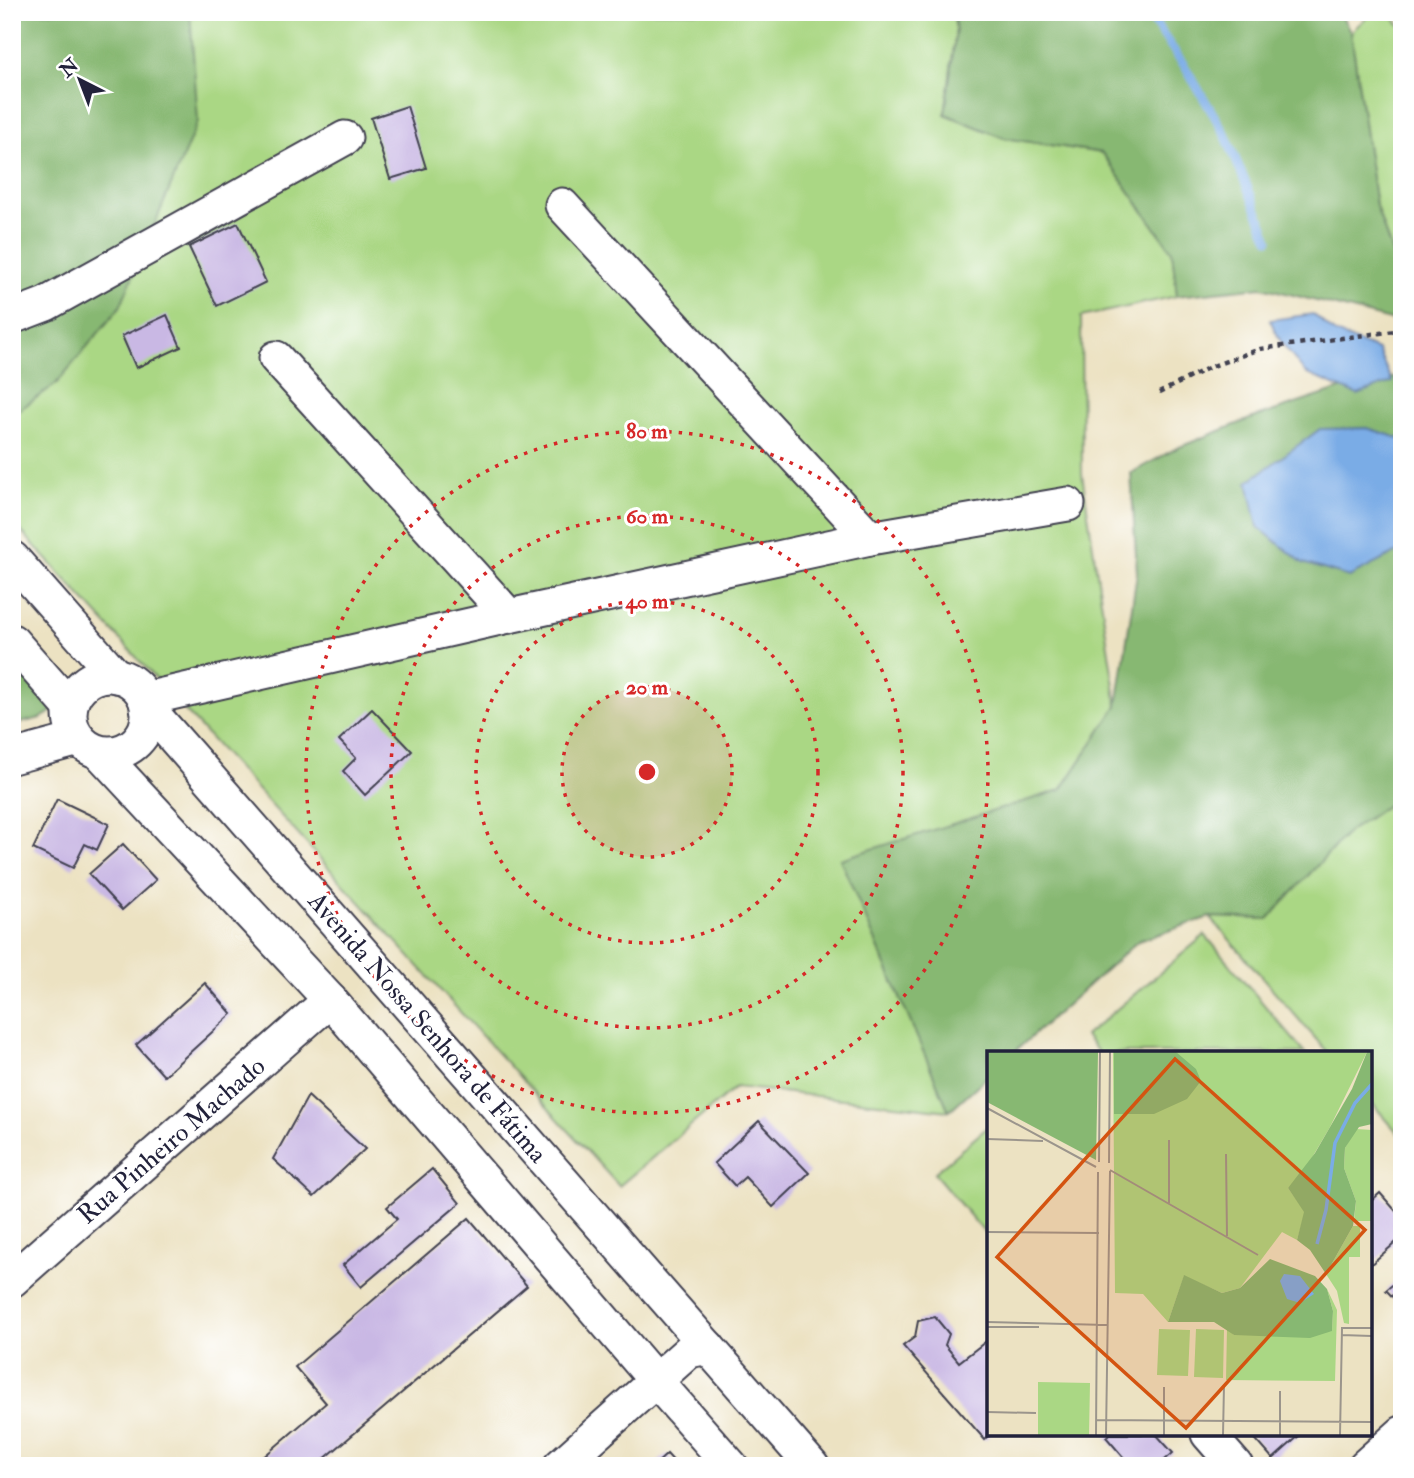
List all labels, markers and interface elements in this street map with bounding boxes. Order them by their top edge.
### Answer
north arrow [46,46,116,116]
text: N [54,53,84,83]
text: 80 m [626,418,668,445]
text: 60 m [626,503,669,530]
text: 40 m [625,588,669,615]
text: 20 m [626,674,669,701]
centre of rings [635,760,659,784]
street label: Avenida Nossa Senhora de Fátima [300,885,554,1170]
street label: Rua Pinheiro Machado [71,1051,272,1231]
inset map [987,1051,1372,1436]

